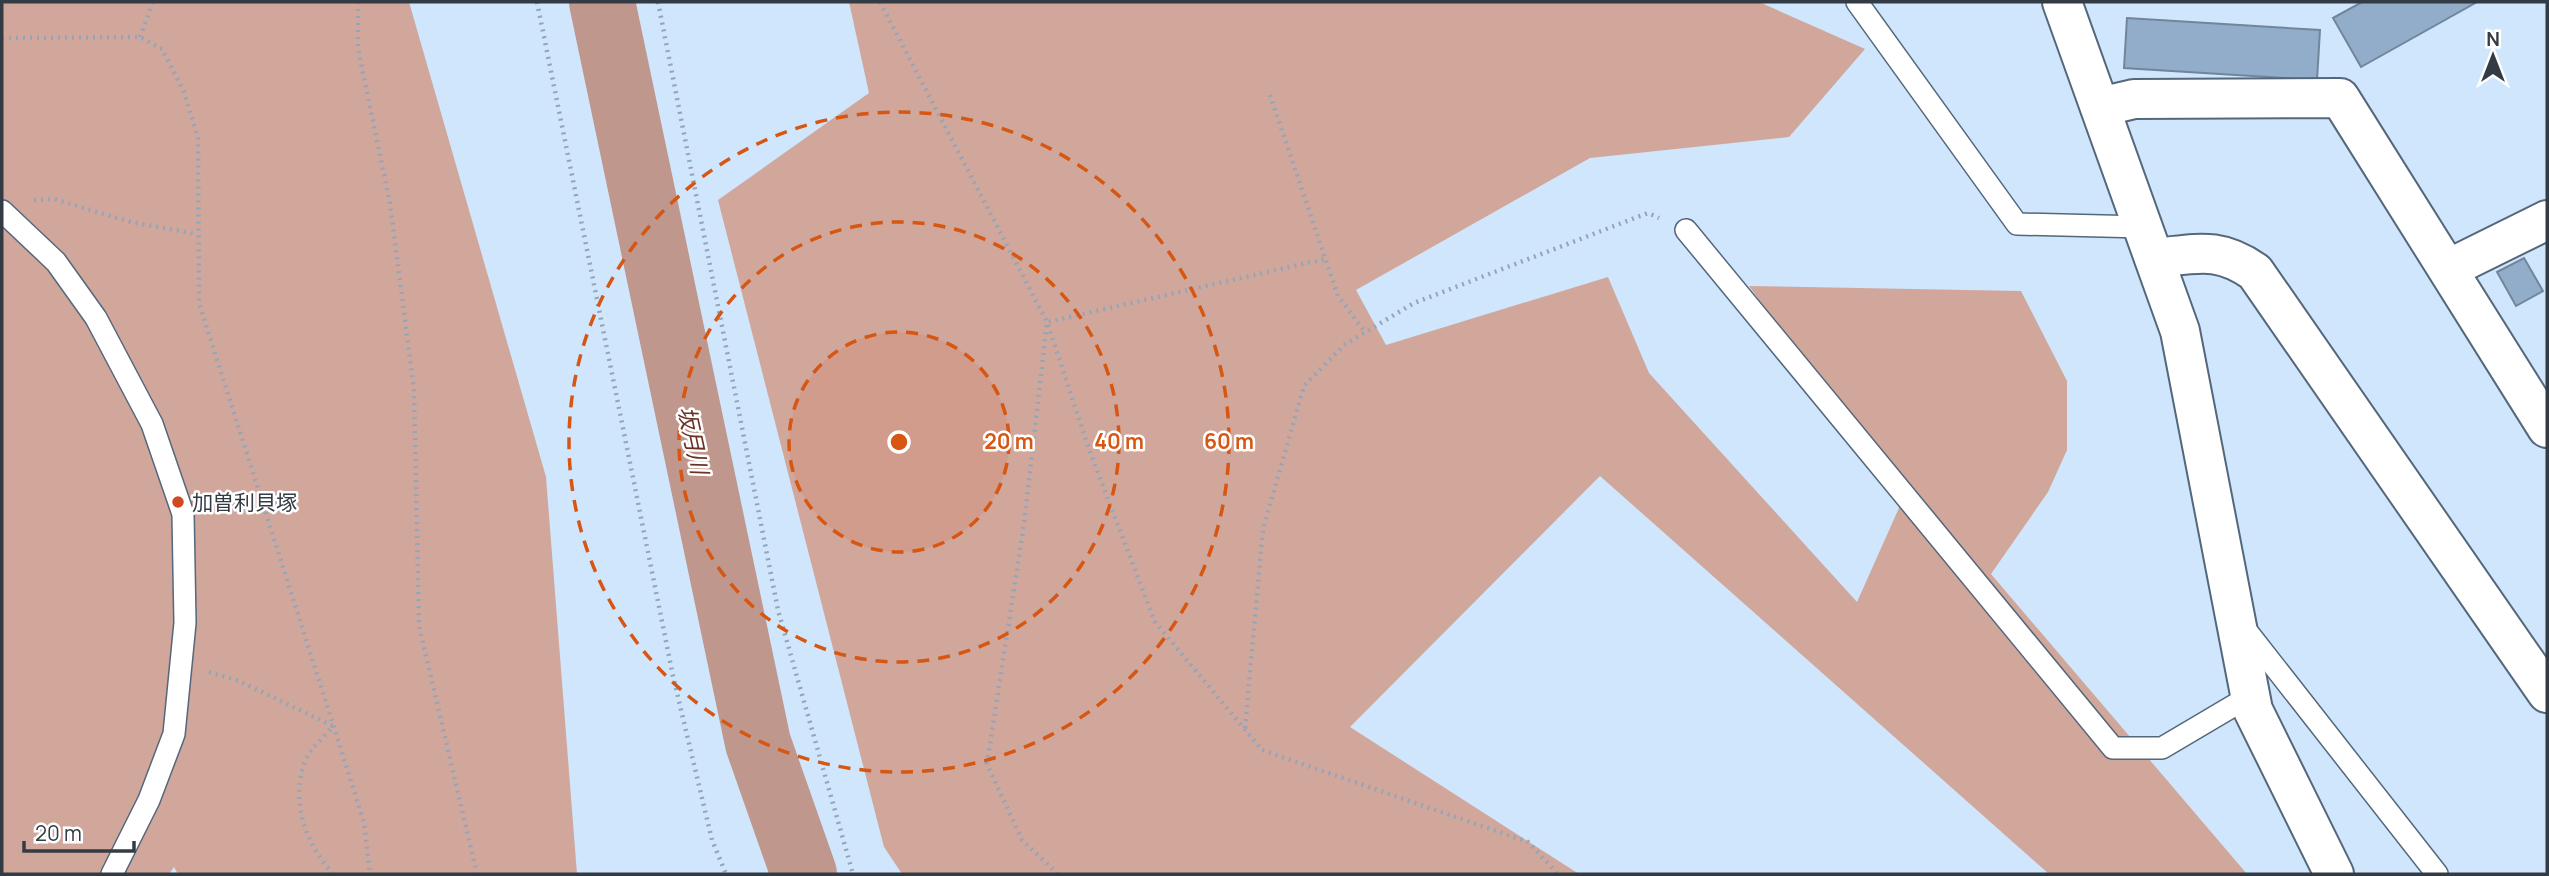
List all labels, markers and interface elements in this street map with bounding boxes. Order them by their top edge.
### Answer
north arrow [2458,21,2528,91]
text: N [2486,26,2500,52]
water label: 坂月川 [671,403,717,480]
text: 20 m [984,427,1034,455]
text: 40 m [1094,427,1144,455]
text: 60 m [1204,427,1254,455]
centre of rings [887,430,911,454]
place label: 加曽利貝塚 [192,488,297,516]
marker: 加曽利貝塚 [170,494,186,510]
scale bar [24,810,135,854]
text: 20 m [35,819,82,847]

